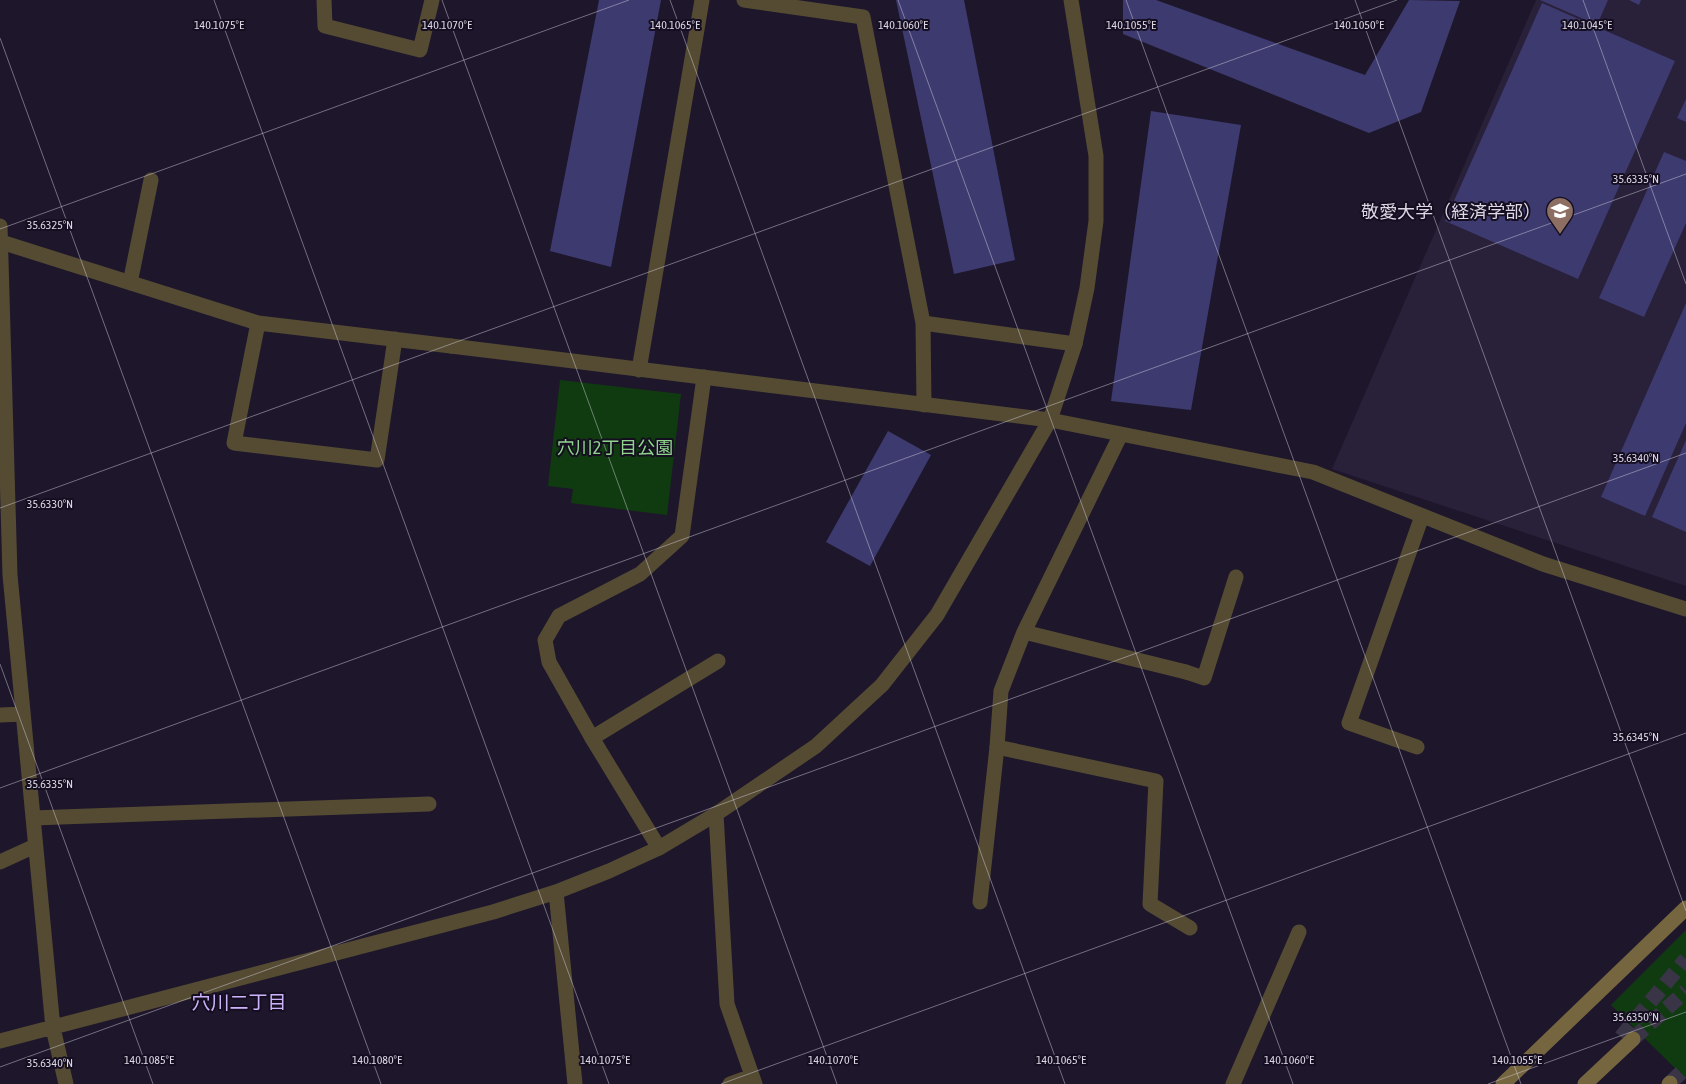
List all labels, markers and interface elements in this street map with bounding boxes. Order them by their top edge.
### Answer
text: 140.1075°E [194,18,244,32]
text: 140.1070°E [422,18,472,32]
text: 140.1065°E [650,18,700,32]
text: 140.1060°E [878,18,928,32]
text: 140.1055°E [1106,18,1156,32]
text: 140.1050°E [1334,18,1384,32]
text: 140.1045°E [1562,18,1612,32]
text: 35.6335°N [1613,172,1659,186]
school or university icon: 敬愛大学（経済学部） [1545,196,1575,235]
place label: 敬愛大学（経済学部） [1361,201,1541,222]
text: 35.6325°N [27,218,73,232]
park label: 穴川2丁目公園 [557,437,673,458]
text: 35.6340°N [1613,451,1659,465]
text: 35.6330°N [27,497,73,511]
text: 35.6345°N [1613,730,1659,744]
text: 35.6335°N [27,777,73,791]
district label: 穴川二丁目 [191,991,287,1013]
text: 35.6350°N [1613,1010,1659,1024]
text: 140.1085°E [124,1053,174,1067]
text: 140.1080°E [352,1053,402,1067]
text: 140.1075°E [580,1053,630,1067]
text: 140.1070°E [808,1053,858,1067]
text: 140.1065°E [1036,1053,1086,1067]
text: 140.1060°E [1264,1053,1314,1067]
text: 140.1055°E [1492,1053,1542,1067]
text: 35.6340°N [27,1056,73,1070]

